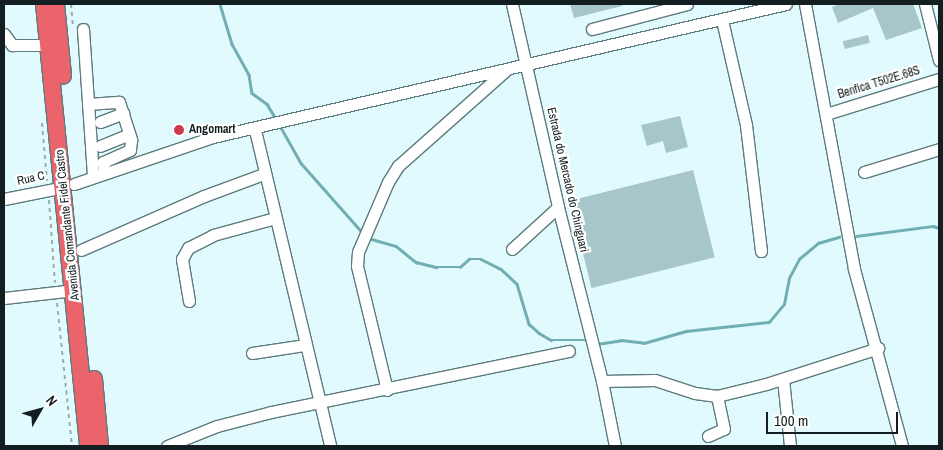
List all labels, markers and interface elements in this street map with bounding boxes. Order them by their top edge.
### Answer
street label: Benfica T502E.68S [836,64,922,102]
street label: Estrada do Mercado do Chinguari [543,106,591,254]
place label: Angomart [189,123,235,137]
marker: Angomart [173,124,185,136]
street label: Avenida Comandante Fidel Castro [53,149,83,301]
street label: Rua C [16,169,46,189]
north arrow [15,385,65,435]
text: N [42,392,61,410]
scale bar [768,402,900,434]
text: 100 m [774,410,808,431]

